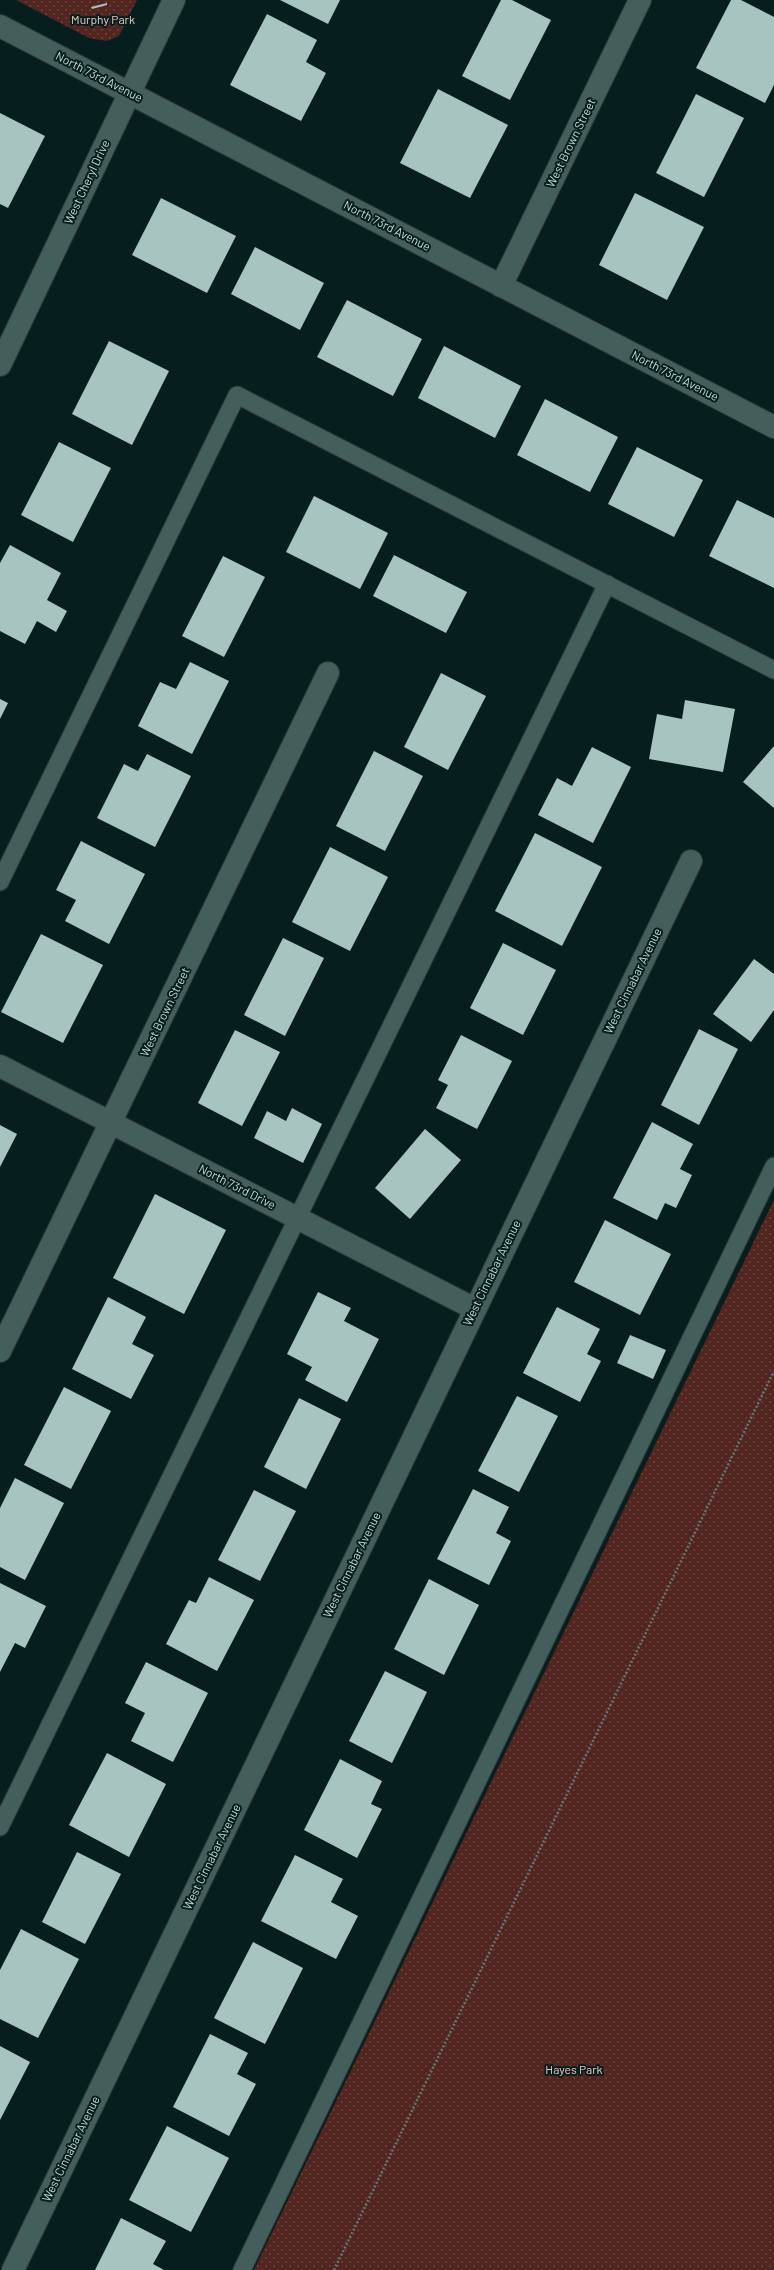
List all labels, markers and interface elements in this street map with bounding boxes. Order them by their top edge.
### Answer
park label: Murphy Park [71,12,135,26]
street label: North 73rd Avenue [54,48,145,104]
street label: West Brown Street [543,96,598,189]
street label: West Cheryl Drive [61,137,112,226]
street label: North 73rd Avenue [342,197,433,253]
street label: North 73rd Avenue [630,347,721,403]
street label: West Cinnabar Avenue [600,925,664,1036]
street label: West Brown Street [137,965,192,1058]
street label: North 73rd Drive [197,1161,278,1211]
street label: West Cinnabar Avenue [459,1217,523,1328]
street label: West Cinnabar Avenue [319,1509,383,1620]
street label: West Cinnabar Avenue [179,1801,243,1912]
park label: Hayes Park [545,2062,603,2076]
street label: West Cinnabar Avenue [38,2093,102,2204]

